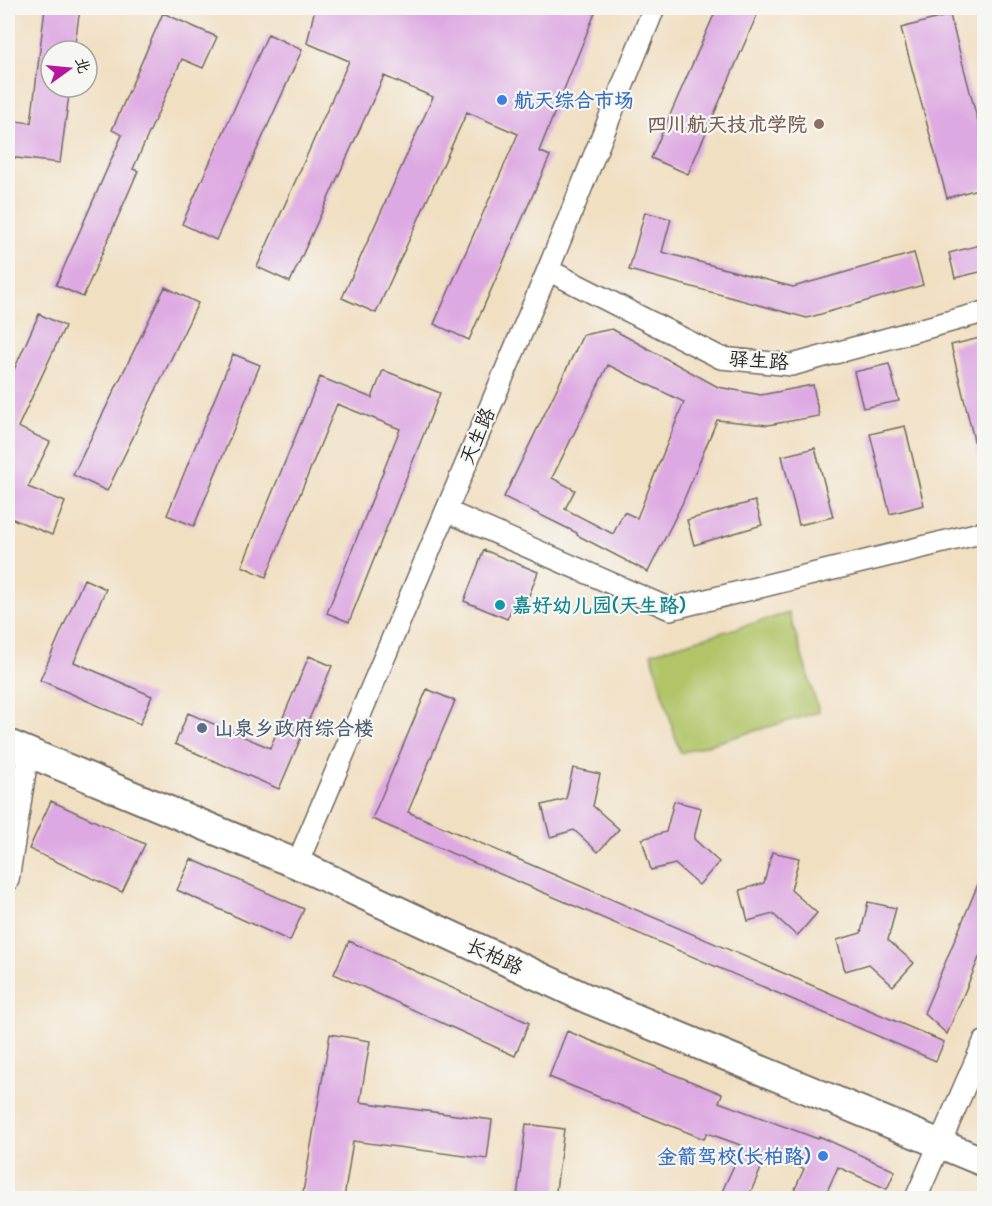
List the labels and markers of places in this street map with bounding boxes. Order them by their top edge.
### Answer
place label: 航天综合市场 [514,86,634,113]
marker: 航天综合市场 [495,93,509,107]
place label: 四川航天技术学院 [647,110,807,137]
marker: 四川航天技术学院 [812,117,826,131]
place label: 嘉好幼儿园(天生路) [512,591,686,618]
marker: 嘉好幼儿园(天生路) [493,598,507,612]
place label: 山泉乡政府综合楼 [214,714,374,741]
marker: 山泉乡政府综合楼 [195,721,209,735]
place label: 金箭驾校(长柏路) [657,1142,811,1169]
marker: 金箭驾校(长柏路) [816,1149,830,1163]

